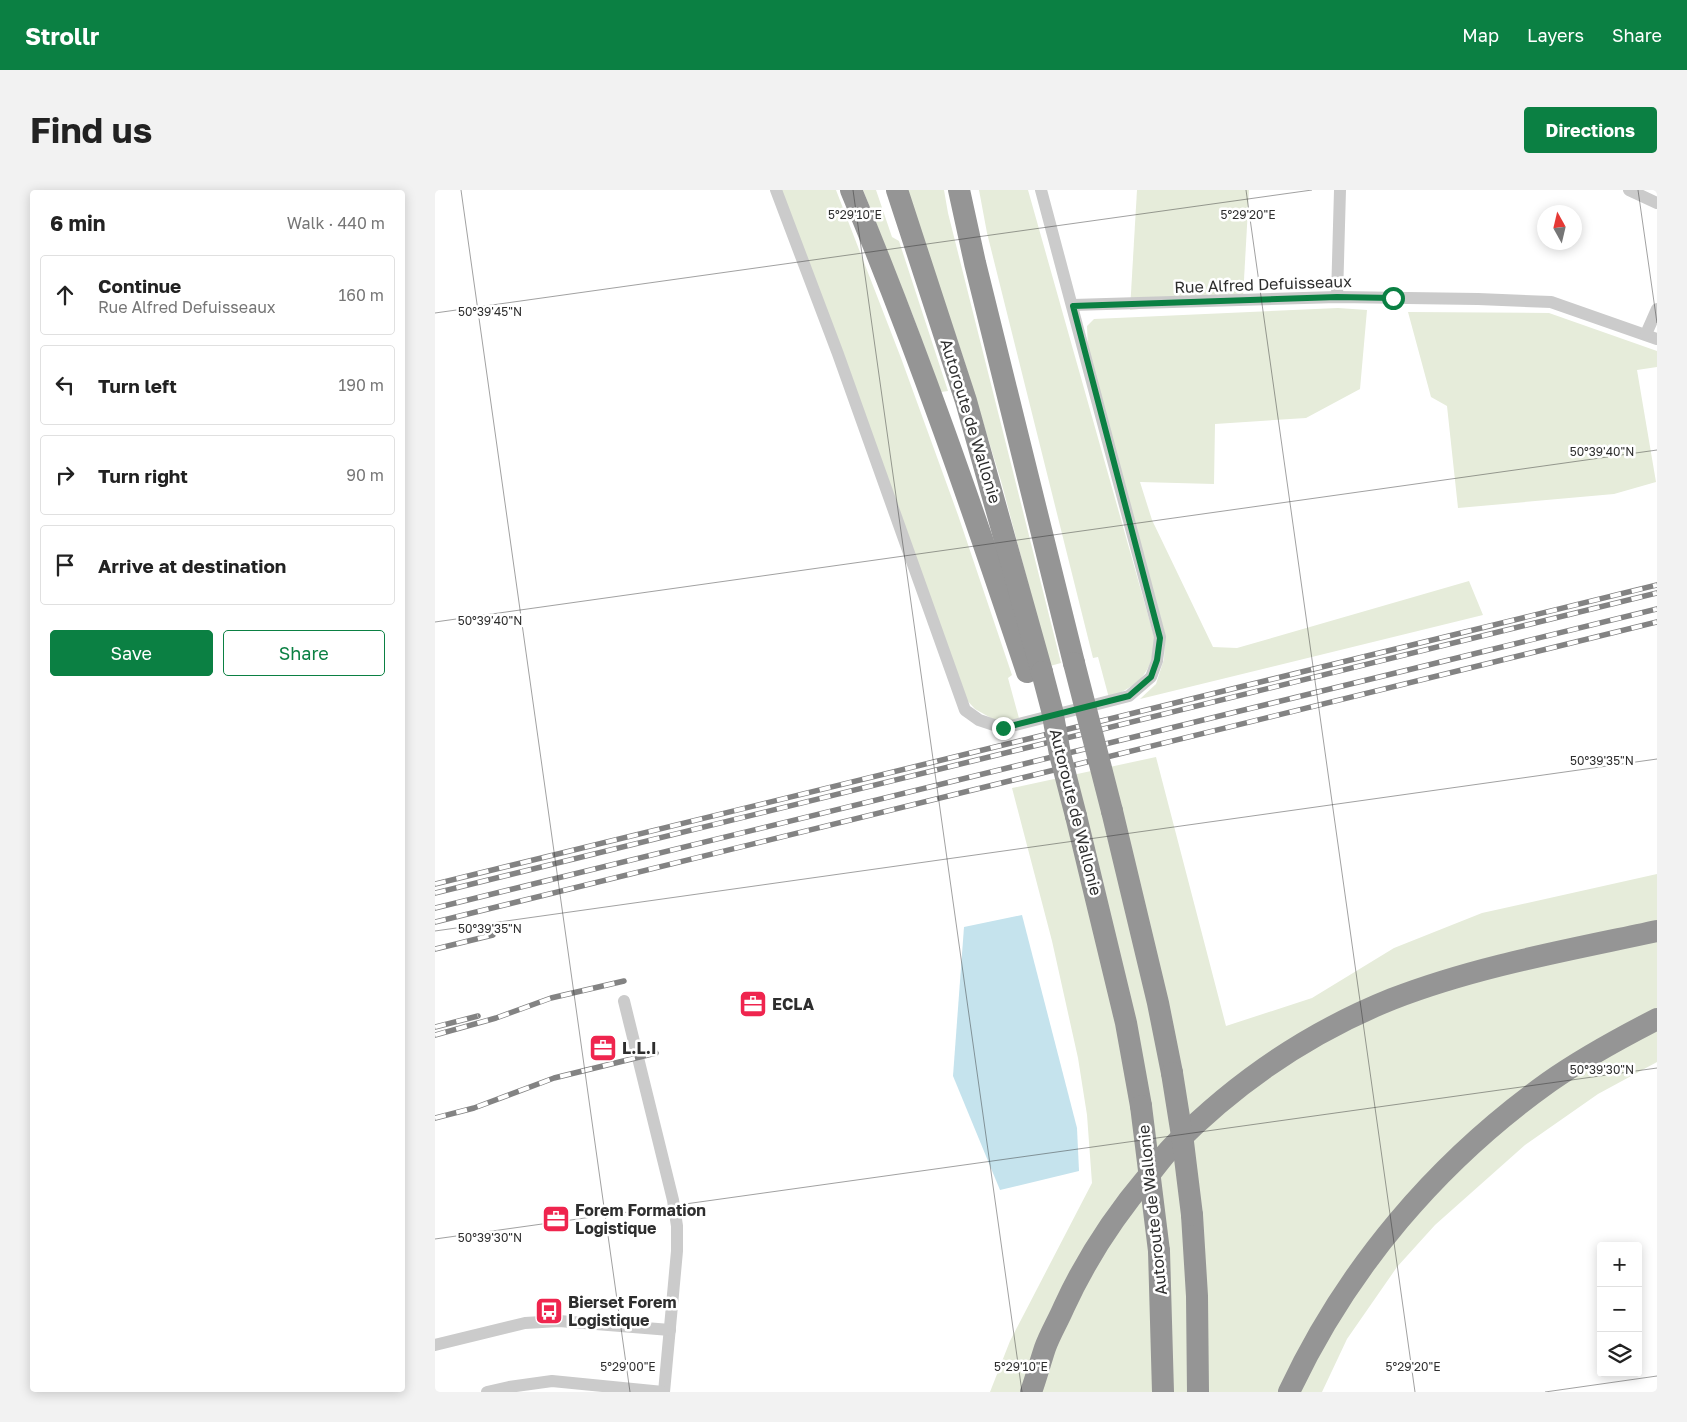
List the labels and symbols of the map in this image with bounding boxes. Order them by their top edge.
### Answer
north arrow [1537,205,1582,250]
text: 5°29'10"E [828,207,882,222]
text: 5°29'20"E [1221,207,1275,222]
street label: Rue Alfred Defuisseaux [1174,271,1352,297]
route start [1382,287,1405,310]
text: 50°39'45"N [458,304,522,319]
street label: Autoroute de Wallonie [936,336,1006,506]
text: 50°39'40"N [1570,444,1634,459]
text: 50°39'40"N [458,613,522,628]
route end [992,717,1015,740]
street label: Autoroute de Wallonie [1046,727,1106,897]
text: 50°39'35"N [1570,753,1634,768]
text: 50°39'35"N [458,921,522,936]
office icon: ECLA [738,989,768,1019]
place label: ECLA [772,994,815,1014]
office icon: L.L.I [588,1033,618,1063]
place label: L.L.I [622,1038,656,1058]
text: 50°39'30"N [1570,1062,1634,1077]
street label: Autoroute de Wallonie [1133,1124,1171,1296]
place label: Forem Formation Logistique [575,1200,706,1238]
office icon: Forem Formation Logistique [541,1204,571,1234]
text: 50°39'30"N [458,1230,522,1245]
place label: Bierset Forem Logistique [568,1292,676,1330]
bus stop icon: Bierset Forem Logistique [534,1296,564,1326]
text: 5°29'00"E [600,1359,656,1374]
text: 5°29'10"E [994,1359,1048,1374]
text: 5°29'20"E [1386,1359,1440,1374]

